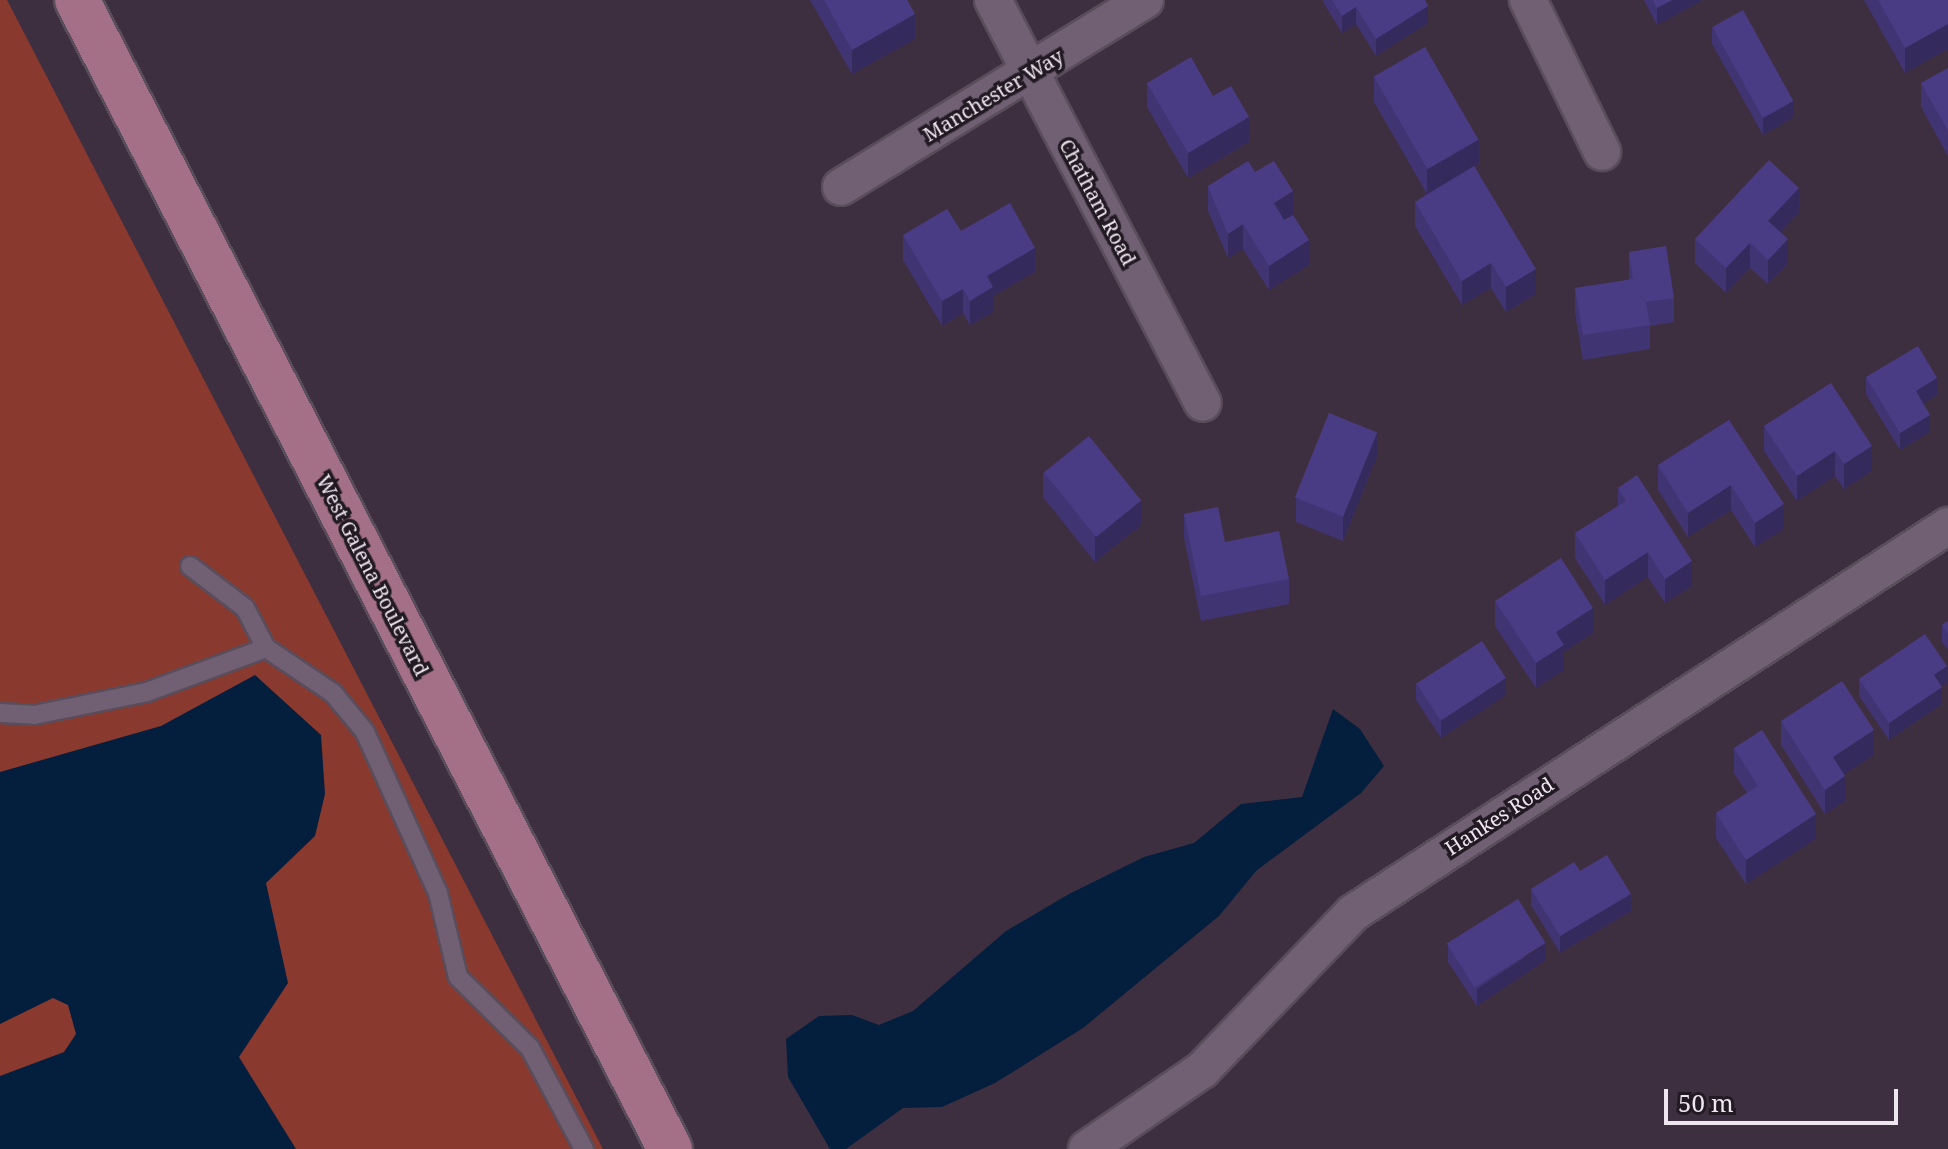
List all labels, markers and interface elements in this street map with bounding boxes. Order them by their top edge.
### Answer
street label: Manchester Way [919,44,1067,146]
street label: Chatham Road [1055,135,1141,269]
street label: West Galena Boulevard [312,471,434,679]
street label: Hankes Road [1440,772,1558,860]
scale bar [1668,1073,1902,1123]
text: 50 m [1678,1086,1734,1119]

